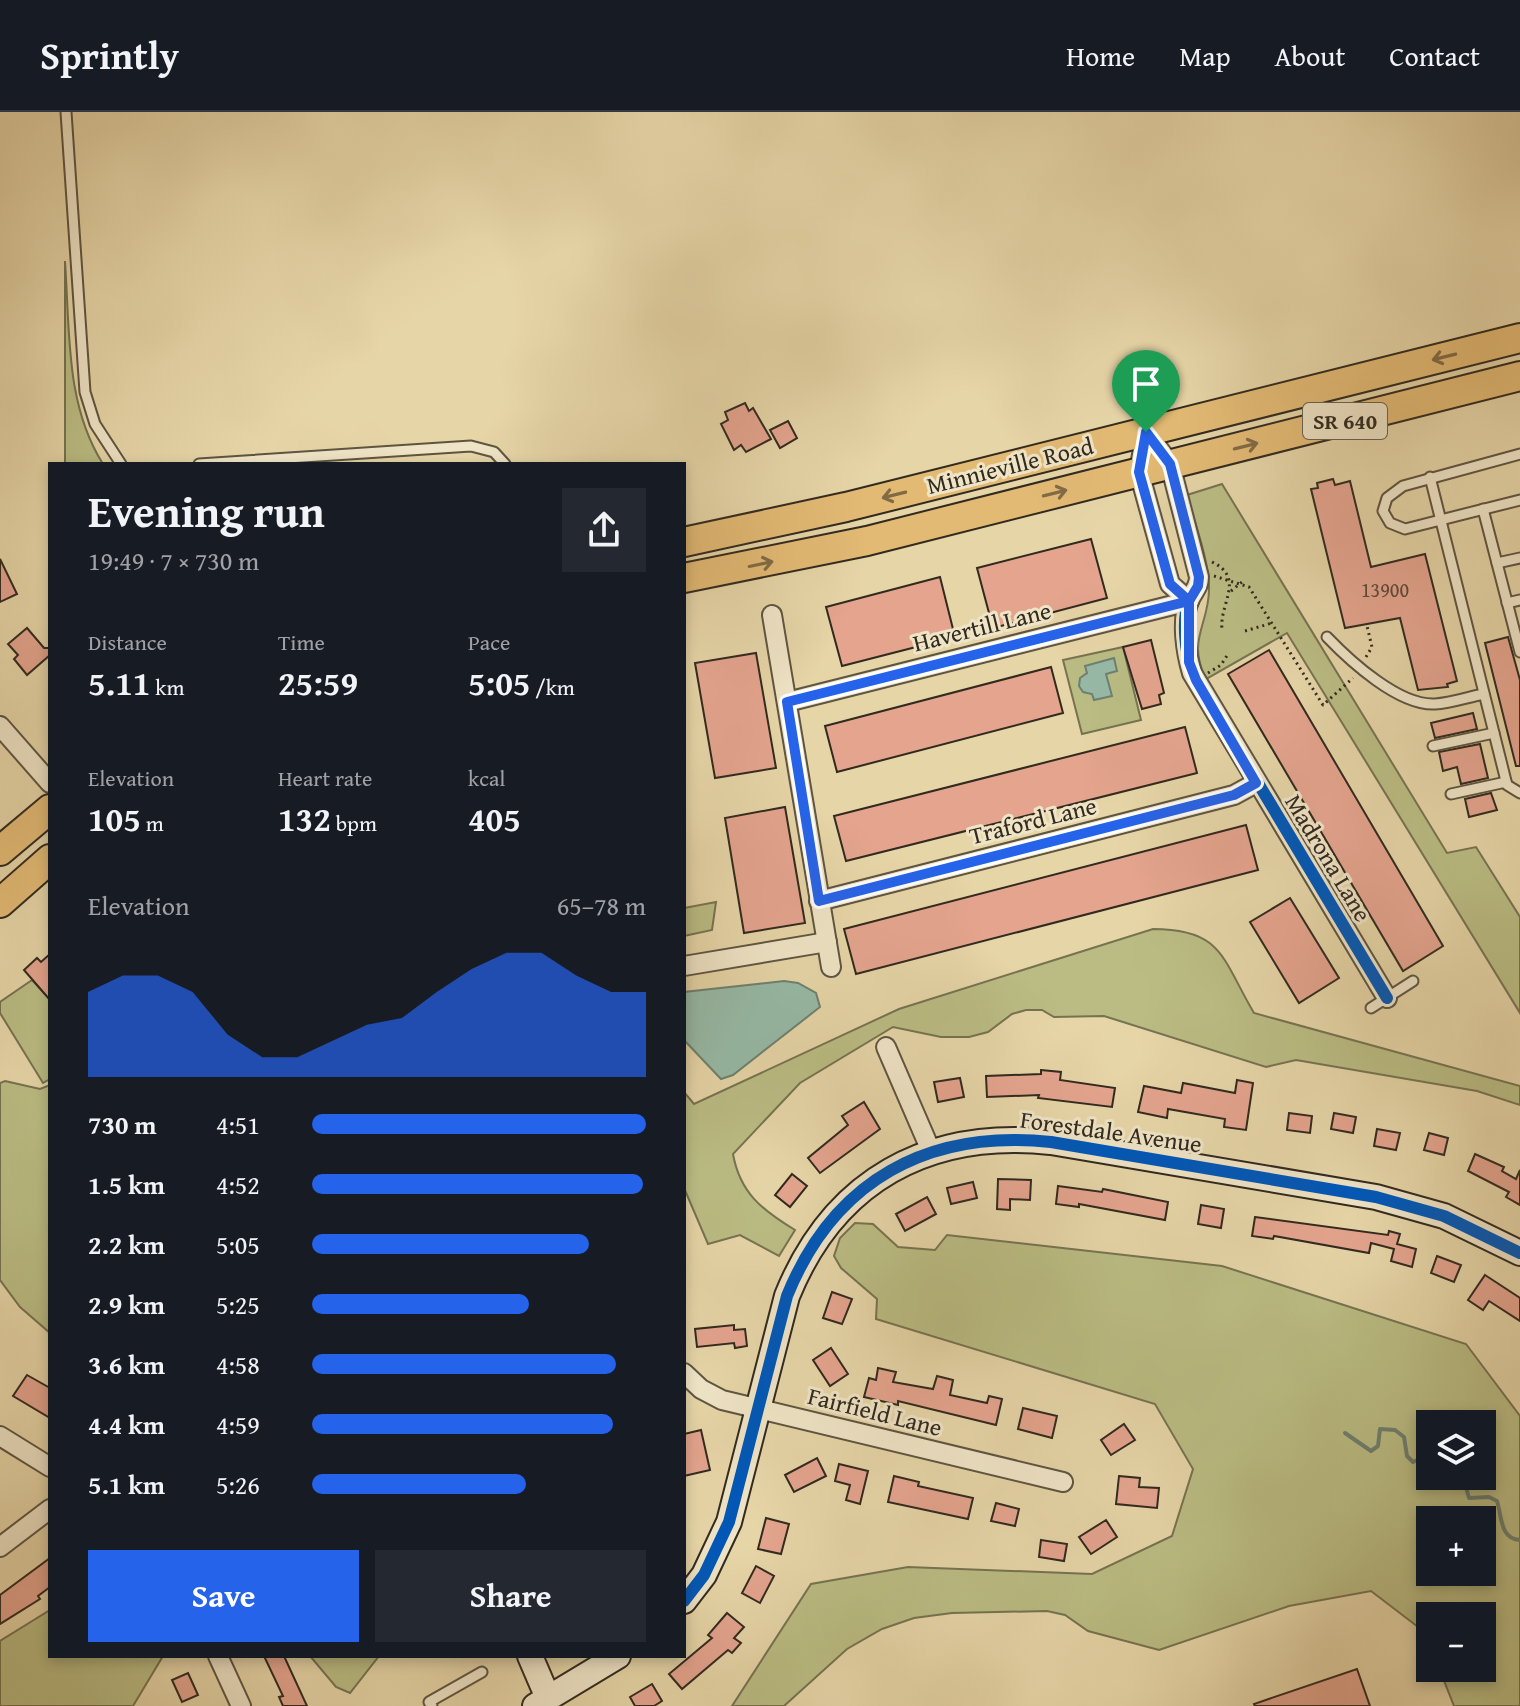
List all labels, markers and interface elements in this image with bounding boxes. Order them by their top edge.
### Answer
text: Sprintly [40,27,179,83]
text: Home [1066,35,1135,76]
text: Map [1179,35,1231,76]
text: About [1275,35,1345,76]
text: Contact [1389,35,1480,76]
pin [1112,350,1180,432]
one-way arrow [1432,350,1458,365]
icon: arrive [1124,362,1168,406]
road number: SR 640 [1303,403,1387,439]
street label: Minnieville Road [923,428,1097,503]
one-way arrow [1232,437,1258,452]
text: Evening run [88,479,325,543]
one-way arrow [1042,485,1067,500]
button: share [562,488,646,572]
one-way arrow [881,489,907,504]
text: 19:49 · 7 × 730 m [88,541,259,580]
one-way arrow [747,556,773,571]
house number: 13900 [1361,575,1409,604]
street label: Havertill Lane [909,592,1055,661]
text: Distance [88,626,167,658]
text: Time [278,626,325,658]
text: Pace [468,626,510,658]
text: 5.11 [88,658,150,707]
text: 25:59 [278,658,358,707]
text: 5:05 [468,658,530,707]
text: km [150,671,184,703]
text: /km [530,671,575,703]
text: Elevation [88,762,174,794]
text: Heart rate [278,762,372,794]
text: kcal [468,762,506,794]
street label: Madrona Lane [1276,787,1380,928]
street label: Traford Lane [966,788,1100,853]
text: 105 [88,794,141,843]
text: 132 [278,794,331,843]
text: 405 [468,794,521,843]
text: m [141,807,164,839]
text: bpm [331,807,377,839]
text: Elevation [88,886,190,925]
text: 65–78 m [557,886,646,925]
street label: Forestdale Avenue [1018,1101,1204,1162]
text: 730 m [88,1105,156,1144]
text: 4:51 [216,1105,260,1144]
text: 1.5 km [88,1165,165,1204]
text: 4:52 [216,1165,260,1204]
text: 2.2 km [88,1225,165,1264]
text: 5:05 [216,1225,260,1264]
text: 2.9 km [88,1285,165,1324]
text: 5:25 [216,1285,260,1324]
text: 3.6 km [88,1345,165,1384]
text: 4:58 [216,1345,260,1384]
street label: Fairfield Lane [804,1378,946,1445]
text: 4.4 km [88,1405,165,1444]
text: 4:59 [216,1405,260,1444]
map controls [1416,1410,1496,1682]
button: layers [1416,1410,1496,1490]
text: 5.1 km [88,1465,165,1504]
text: 5:26 [216,1465,260,1504]
button: + [1416,1506,1496,1586]
button: Save [88,1550,359,1642]
button: Share [375,1550,646,1642]
button: − [1416,1602,1496,1682]

